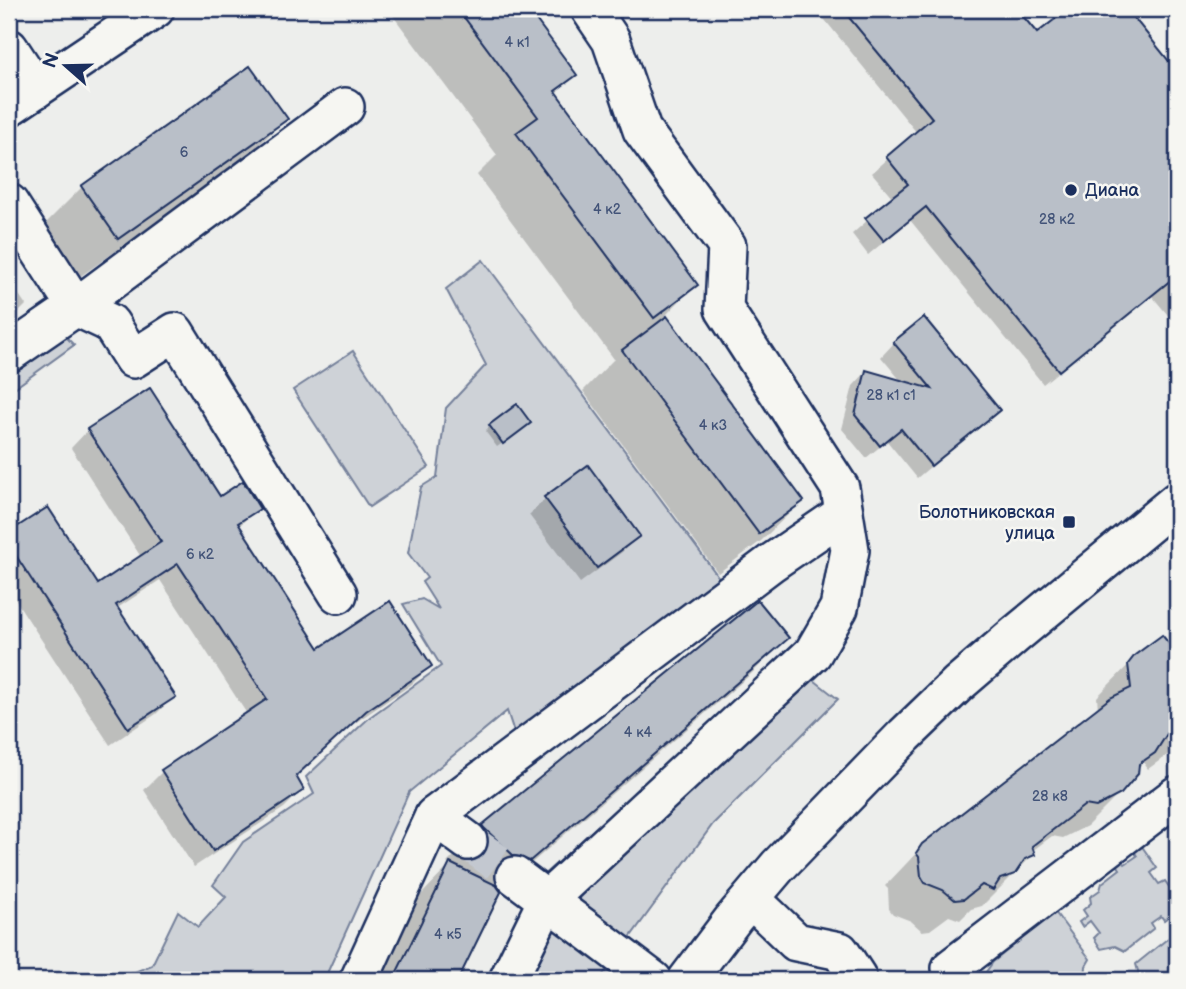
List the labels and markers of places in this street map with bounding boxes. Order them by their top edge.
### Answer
place label: Диана [1085,180,1140,201]
marker: Диана [1063,182,1079,198]
place label: Болотниковская улица [919,502,1055,544]
marker: Болотниковская улица [1061,514,1077,530]

